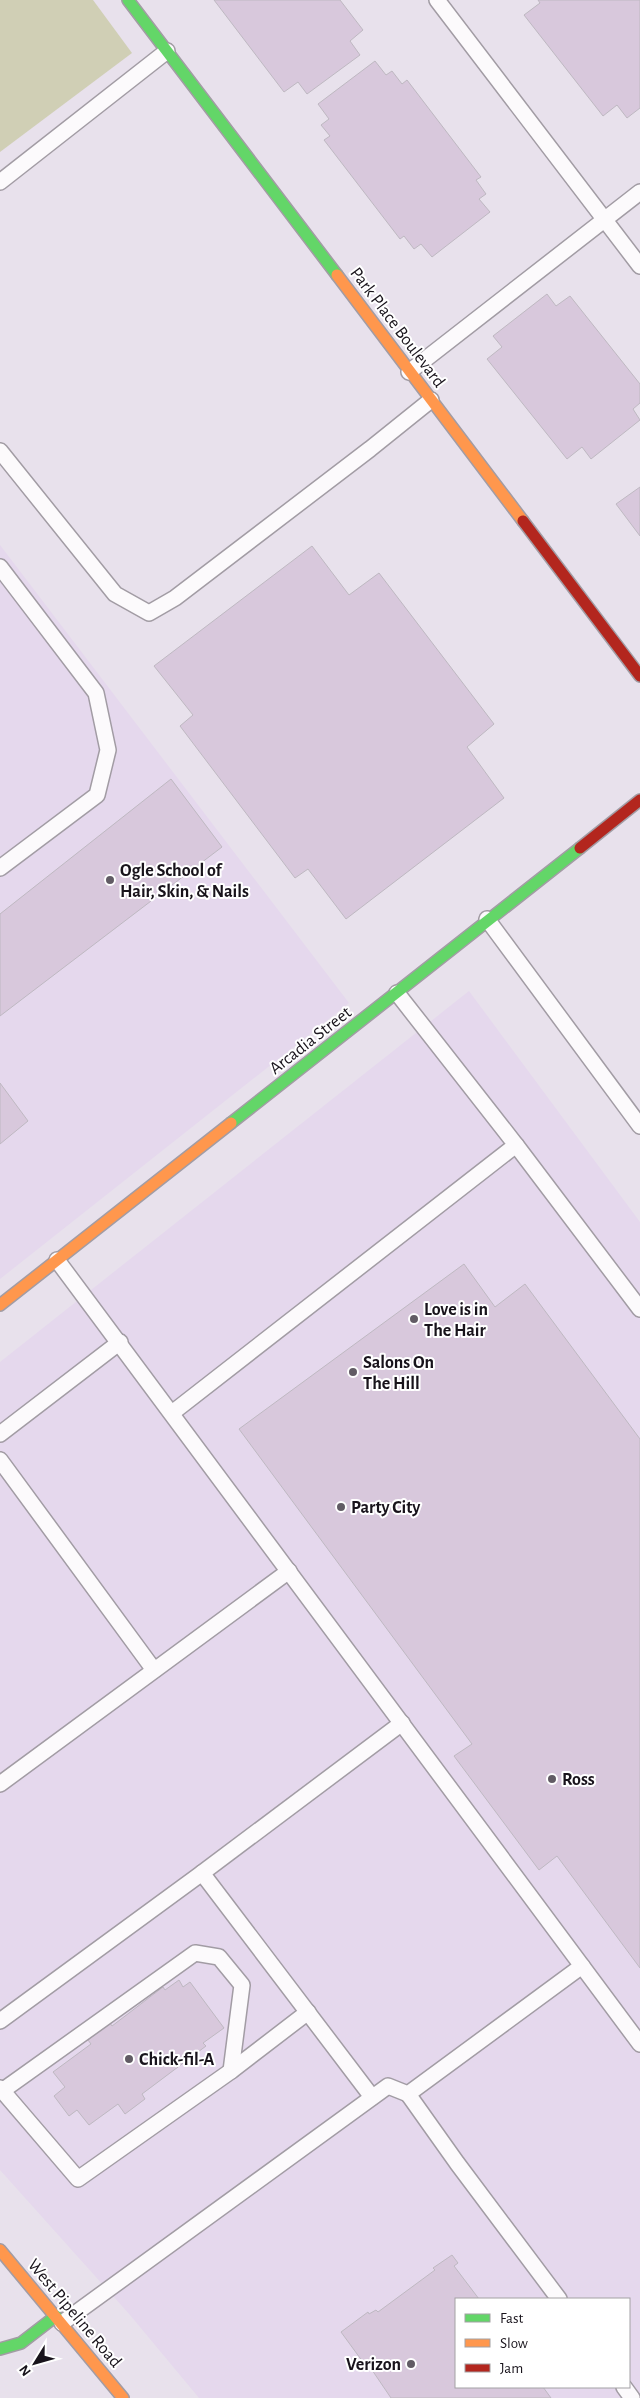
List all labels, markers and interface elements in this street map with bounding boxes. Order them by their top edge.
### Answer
street label: Park Place Boulevard [346,264,448,391]
place label: Ogle School of Hair, Skin, & Nails [120,862,249,901]
marker: Ogle School of Hair, Skin, & Nails [104,874,116,886]
street label: Arcadia Street [266,1003,355,1078]
place label: Love is in The Hair [424,1301,488,1340]
marker: Love is in The Hair [408,1313,420,1325]
place label: Salons On The Hill [363,1354,434,1393]
marker: Salons On The Hill [347,1366,359,1378]
place label: Party City [351,1499,421,1517]
marker: Party City [335,1501,347,1513]
place label: Ross [562,1771,595,1789]
marker: Ross [546,1773,558,1785]
place label: Chick-fil-A [139,2051,214,2069]
marker: Chick-fil-A [123,2053,135,2065]
street label: West Pipeline Road [24,2256,125,2371]
legend [455,2298,630,2388]
text: Fast [500,2311,524,2326]
text: Slow [500,2336,528,2351]
north arrow [10,2338,60,2388]
place label: Verizon [346,2356,401,2374]
marker: Verizon [405,2358,417,2370]
text: Jam [500,2361,523,2376]
text: N [17,2362,34,2378]

